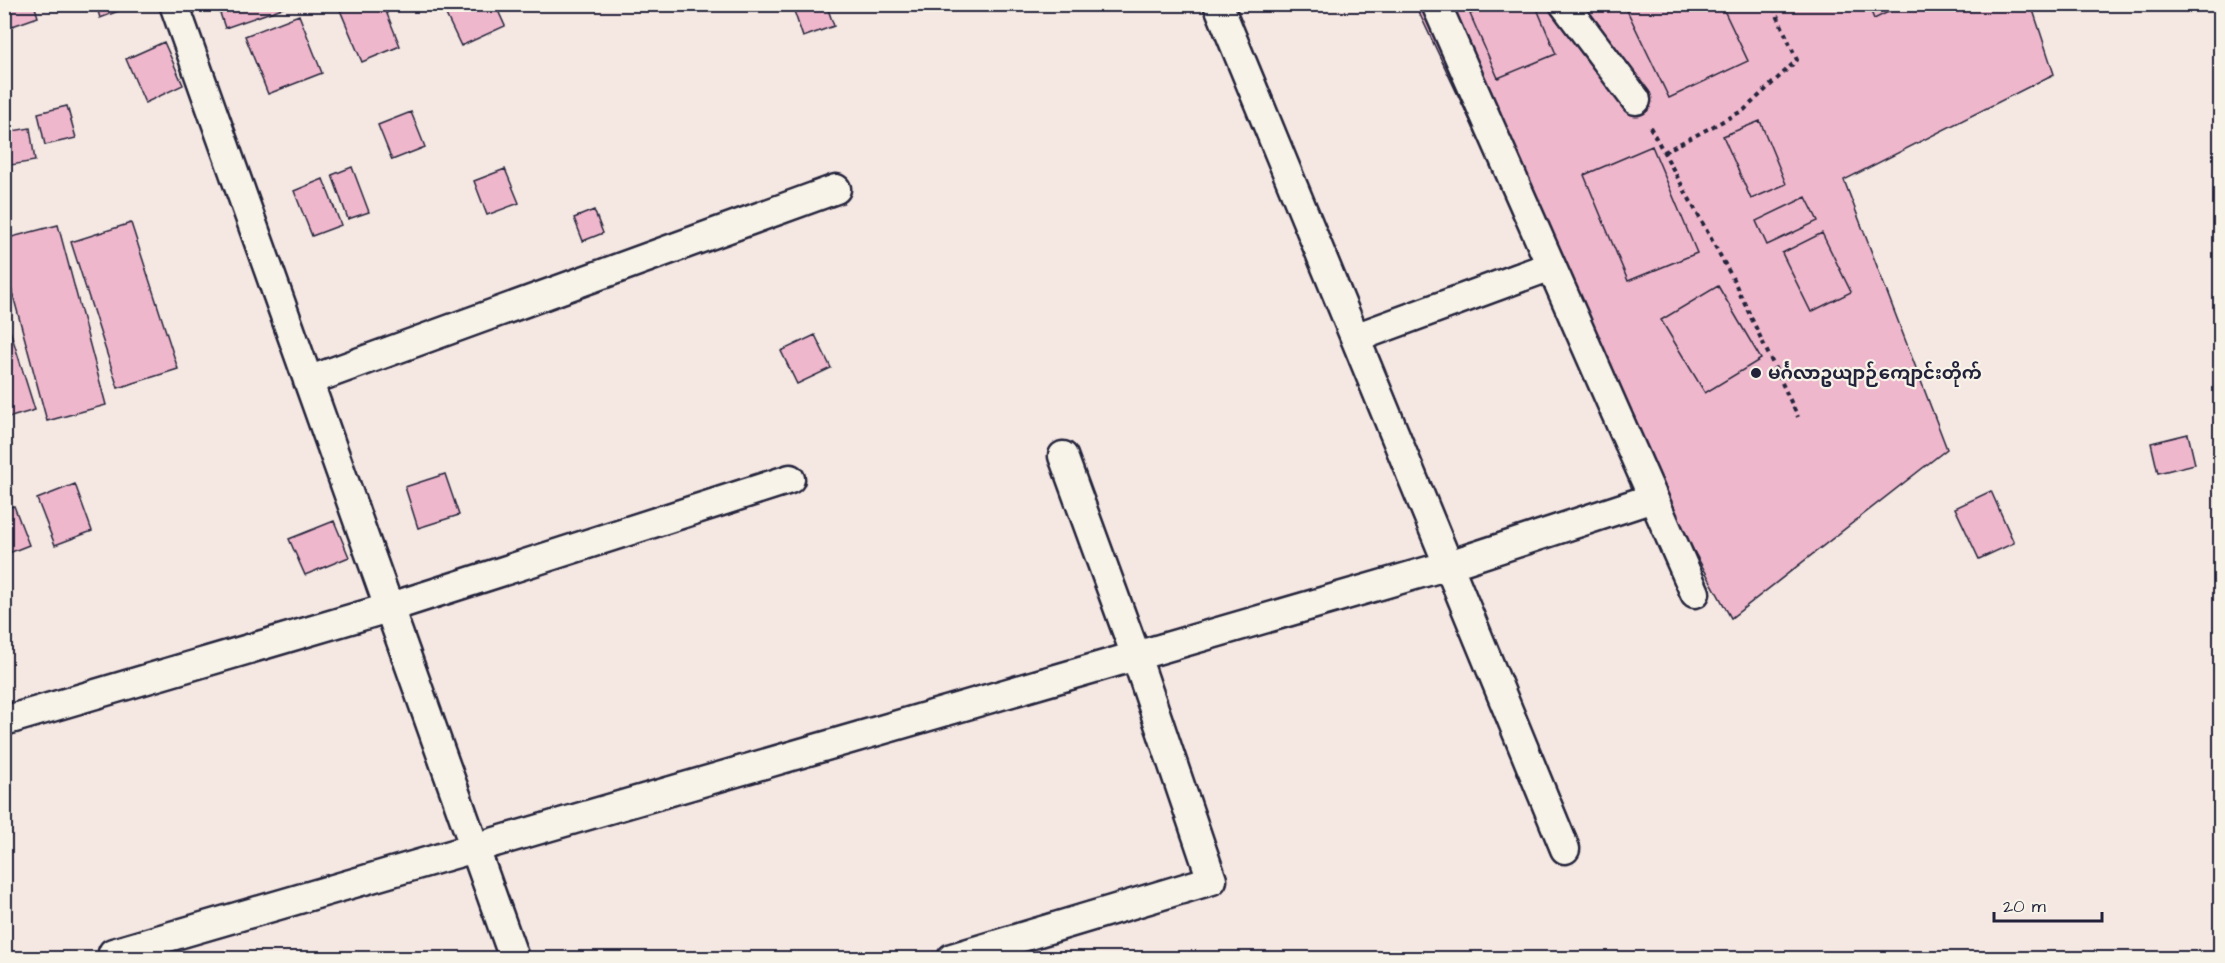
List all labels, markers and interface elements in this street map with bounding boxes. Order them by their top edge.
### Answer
place label: မင်္ဂလာဥယျာဉ်ကျောင်းတိုက် [1768,361,1982,388]
marker: မင်္ဂလာဥယျာဉ်ကျောင်းတိုက် [1749,366,1763,380]
scale bar [1994,885,2102,923]
text: 20 m [2003,894,2046,919]

